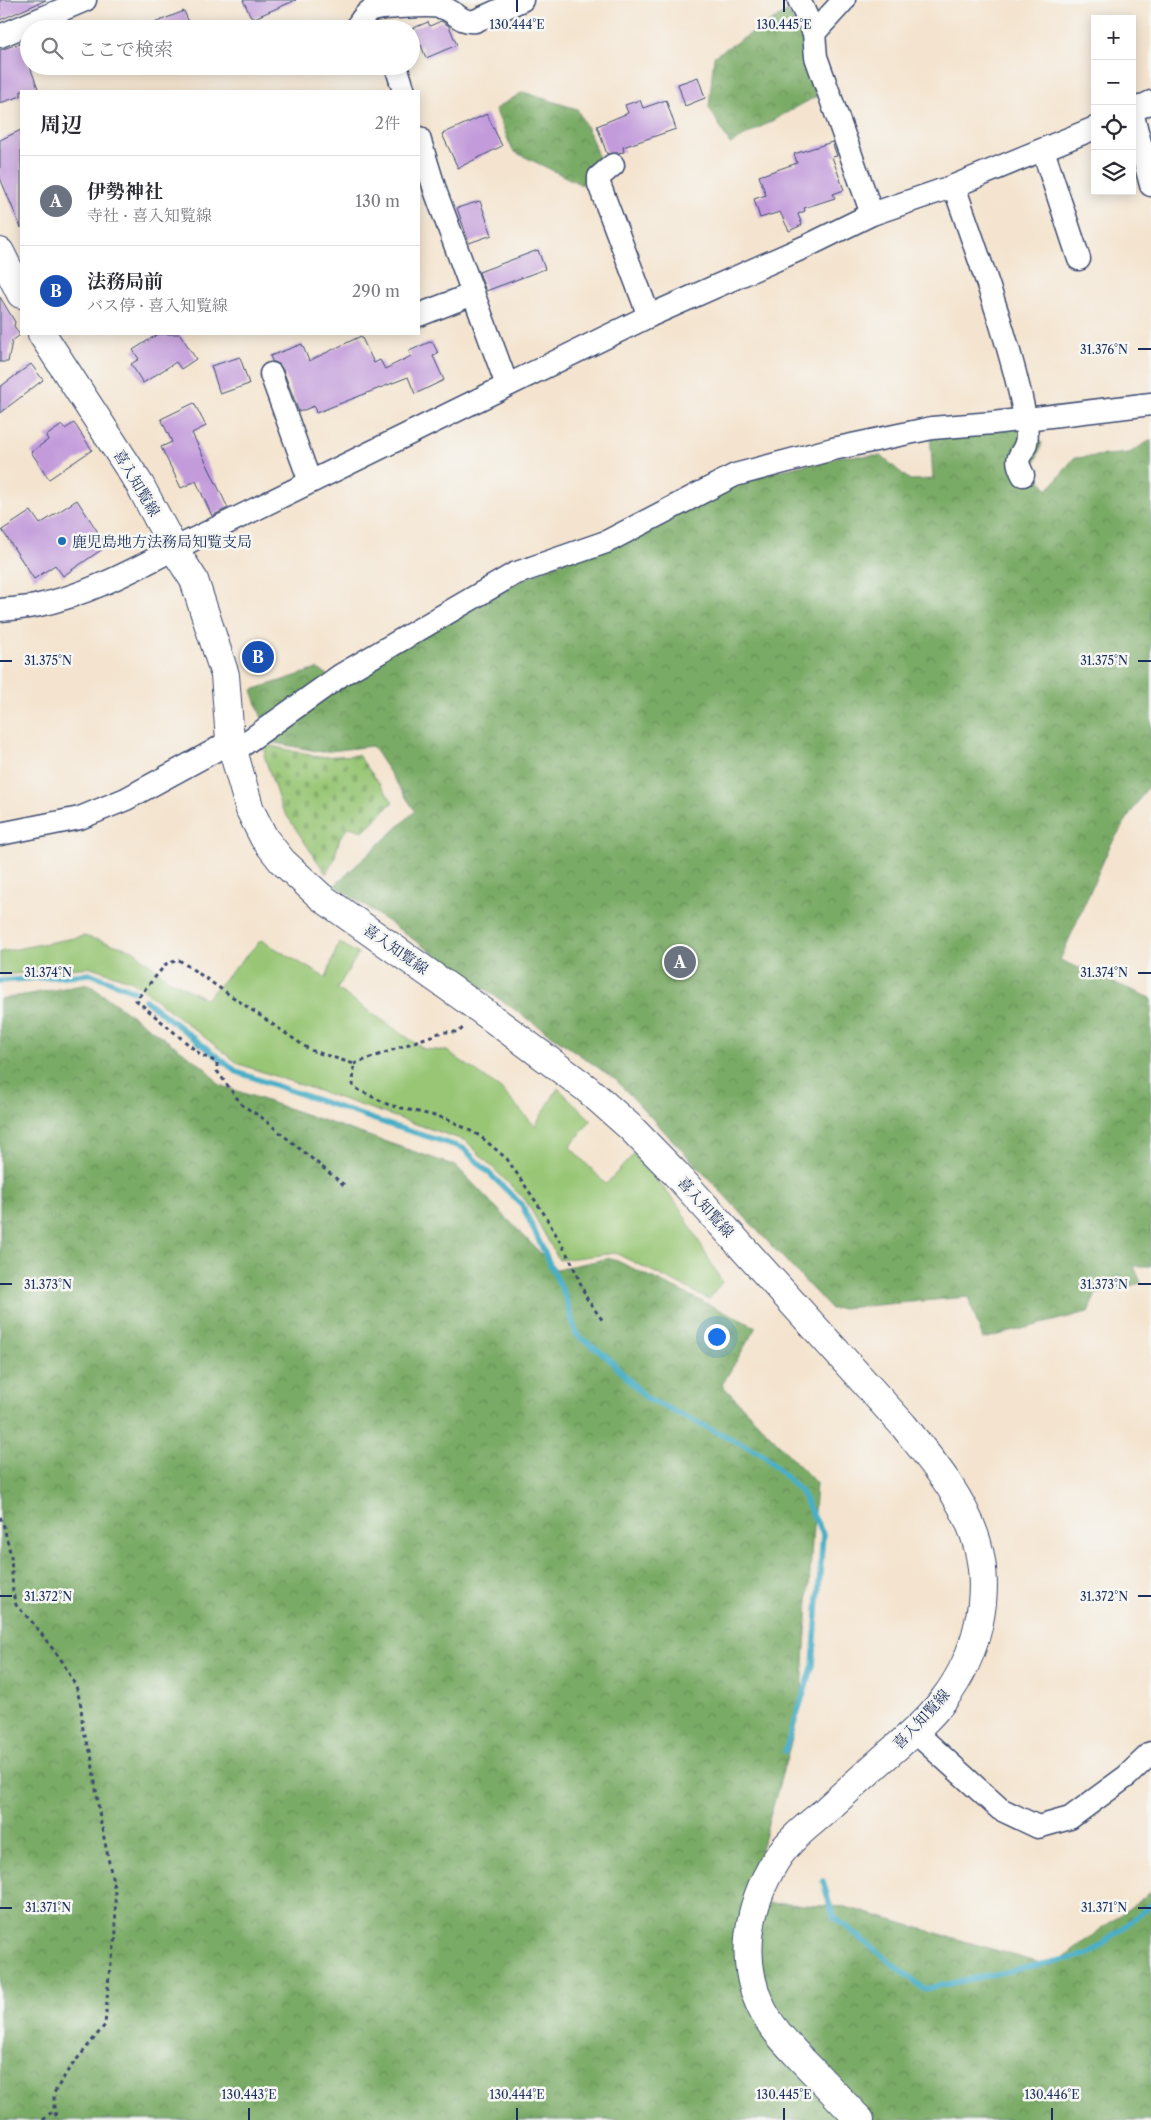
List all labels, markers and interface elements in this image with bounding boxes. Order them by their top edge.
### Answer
map controls [1091,15,1136,195]
button: + [1091,15,1136,60]
text: 130.444°E [489,17,545,32]
text: 130.445°E [757,17,811,32]
search box [20,20,420,75]
icon: search [38,34,66,62]
text: ここで検索 [78,38,173,61]
button: − [1091,60,1136,105]
button: locate [1091,105,1136,150]
text: 周辺 [40,112,82,137]
text: 2件 [375,113,400,133]
button: layers [1091,150,1136,195]
text: 伊勢神社 [87,180,163,203]
text: A [50,191,62,211]
text: 130 m [355,191,400,211]
text: 寺社 · 喜入知覧線 [87,205,212,225]
text: 法務局前 [87,270,163,293]
text: B [50,281,62,301]
text: 290 m [352,281,400,301]
text: バス停 · 喜入知覧線 [87,295,228,315]
text: 31.376°N [1080,342,1128,357]
street label: 喜入知覧線 [110,446,164,520]
place label: 鹿児島地方法務局知覧支局 [72,532,252,551]
marker: 鹿児島地方法務局知覧支局 [56,535,68,547]
pin: B [242,638,274,676]
text: 31.375°N [24,653,72,668]
text: 31.375°N [1080,653,1128,668]
street label: 喜入知覧線 [360,920,432,978]
pin: A [664,943,696,981]
text: 31.374°N [24,965,72,980]
text: 31.374°N [1080,965,1128,980]
street label: 喜入知覧線 [674,1173,738,1241]
text: 31.373°N [24,1277,72,1292]
text: 31.373°N [1080,1277,1128,1292]
your location [704,1324,730,1350]
text: 31.372°N [24,1589,72,1604]
text: 31.372°N [1080,1589,1128,1604]
street label: 喜入知覧線 [888,1685,954,1753]
text: 31.371°N [25,1900,71,1915]
text: 31.371°N [1081,1900,1127,1915]
text: 130.443°E [222,2087,276,2102]
text: 130.444°E [489,2087,545,2102]
text: 130.445°E [757,2087,811,2102]
text: 130.446°E [1024,2087,1080,2102]

